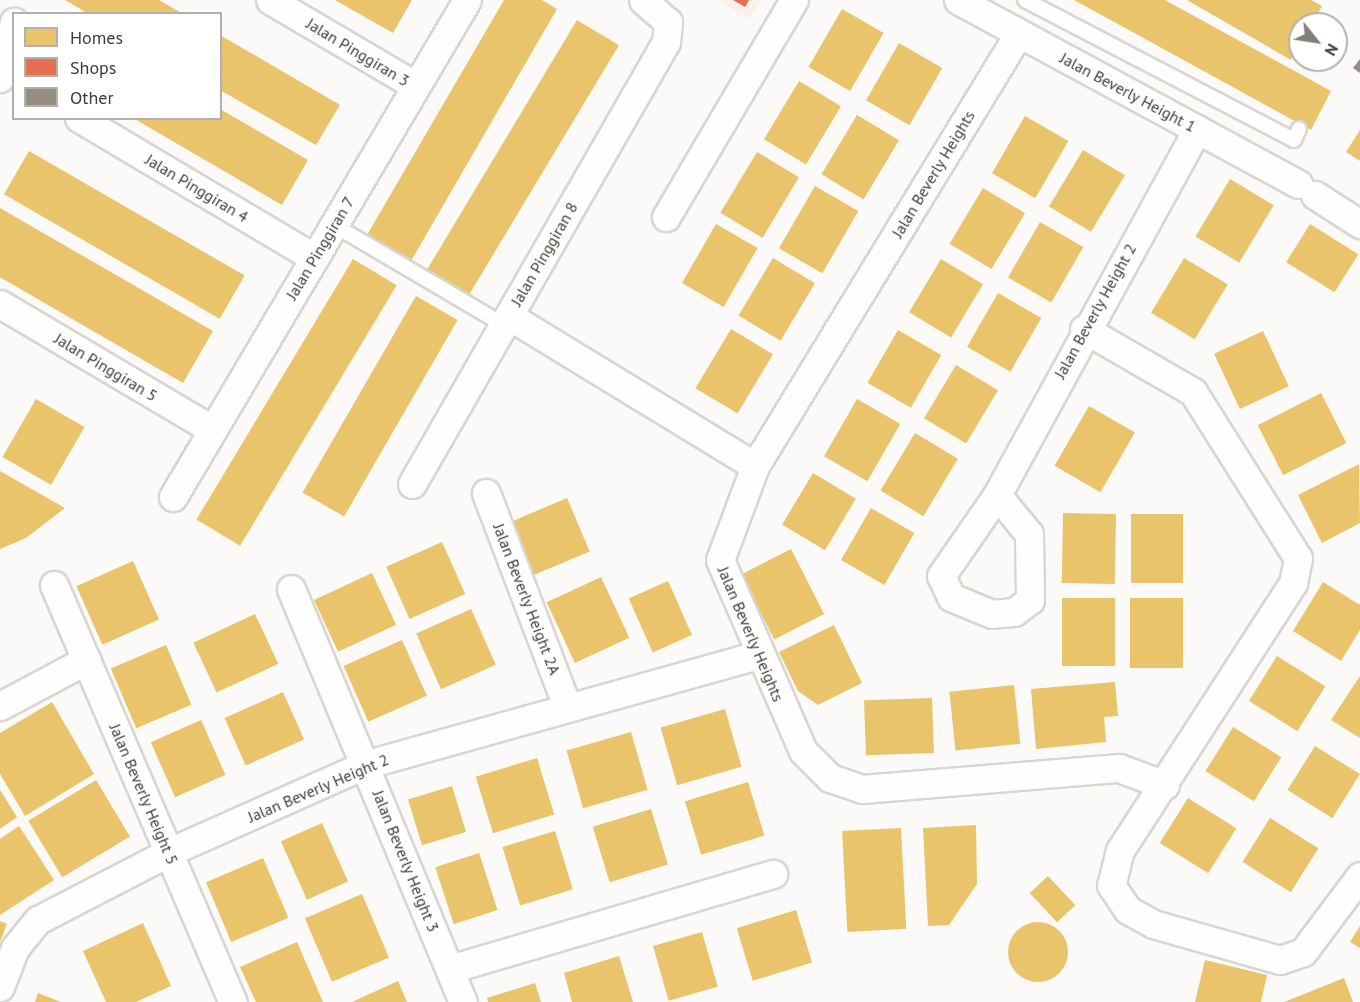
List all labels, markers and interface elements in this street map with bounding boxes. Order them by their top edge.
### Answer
legend [12,12,222,120]
north arrow [1288,12,1348,72]
street label: Jalan Pinggiran 3 [303,14,413,90]
text: Homes [70,26,123,49]
text: N [1321,40,1343,60]
street label: Jalan Beverly Height 1 [1056,48,1200,136]
text: Shops [70,56,116,79]
text: Other [70,86,114,109]
street label: Jalan Beverly Heights [887,107,979,241]
street label: Jalan Pinggiran 4 [142,150,252,226]
street label: Jalan Pinggiran 7 [282,193,358,303]
street label: Jalan Pinggiran 8 [506,199,582,309]
street label: Jalan Beverly Height 2 [1050,240,1140,382]
street label: Jalan Pinggiran 5 [51,329,161,405]
street label: Jalan Beverly Height 2A [489,520,565,678]
street label: Jalan Beverly Heights [714,563,788,705]
street label: Jalan Beverly Height 5 [106,720,182,868]
street label: Jalan Beverly Height 2 [244,750,392,826]
street label: Jalan Beverly Height 3 [369,787,443,935]

